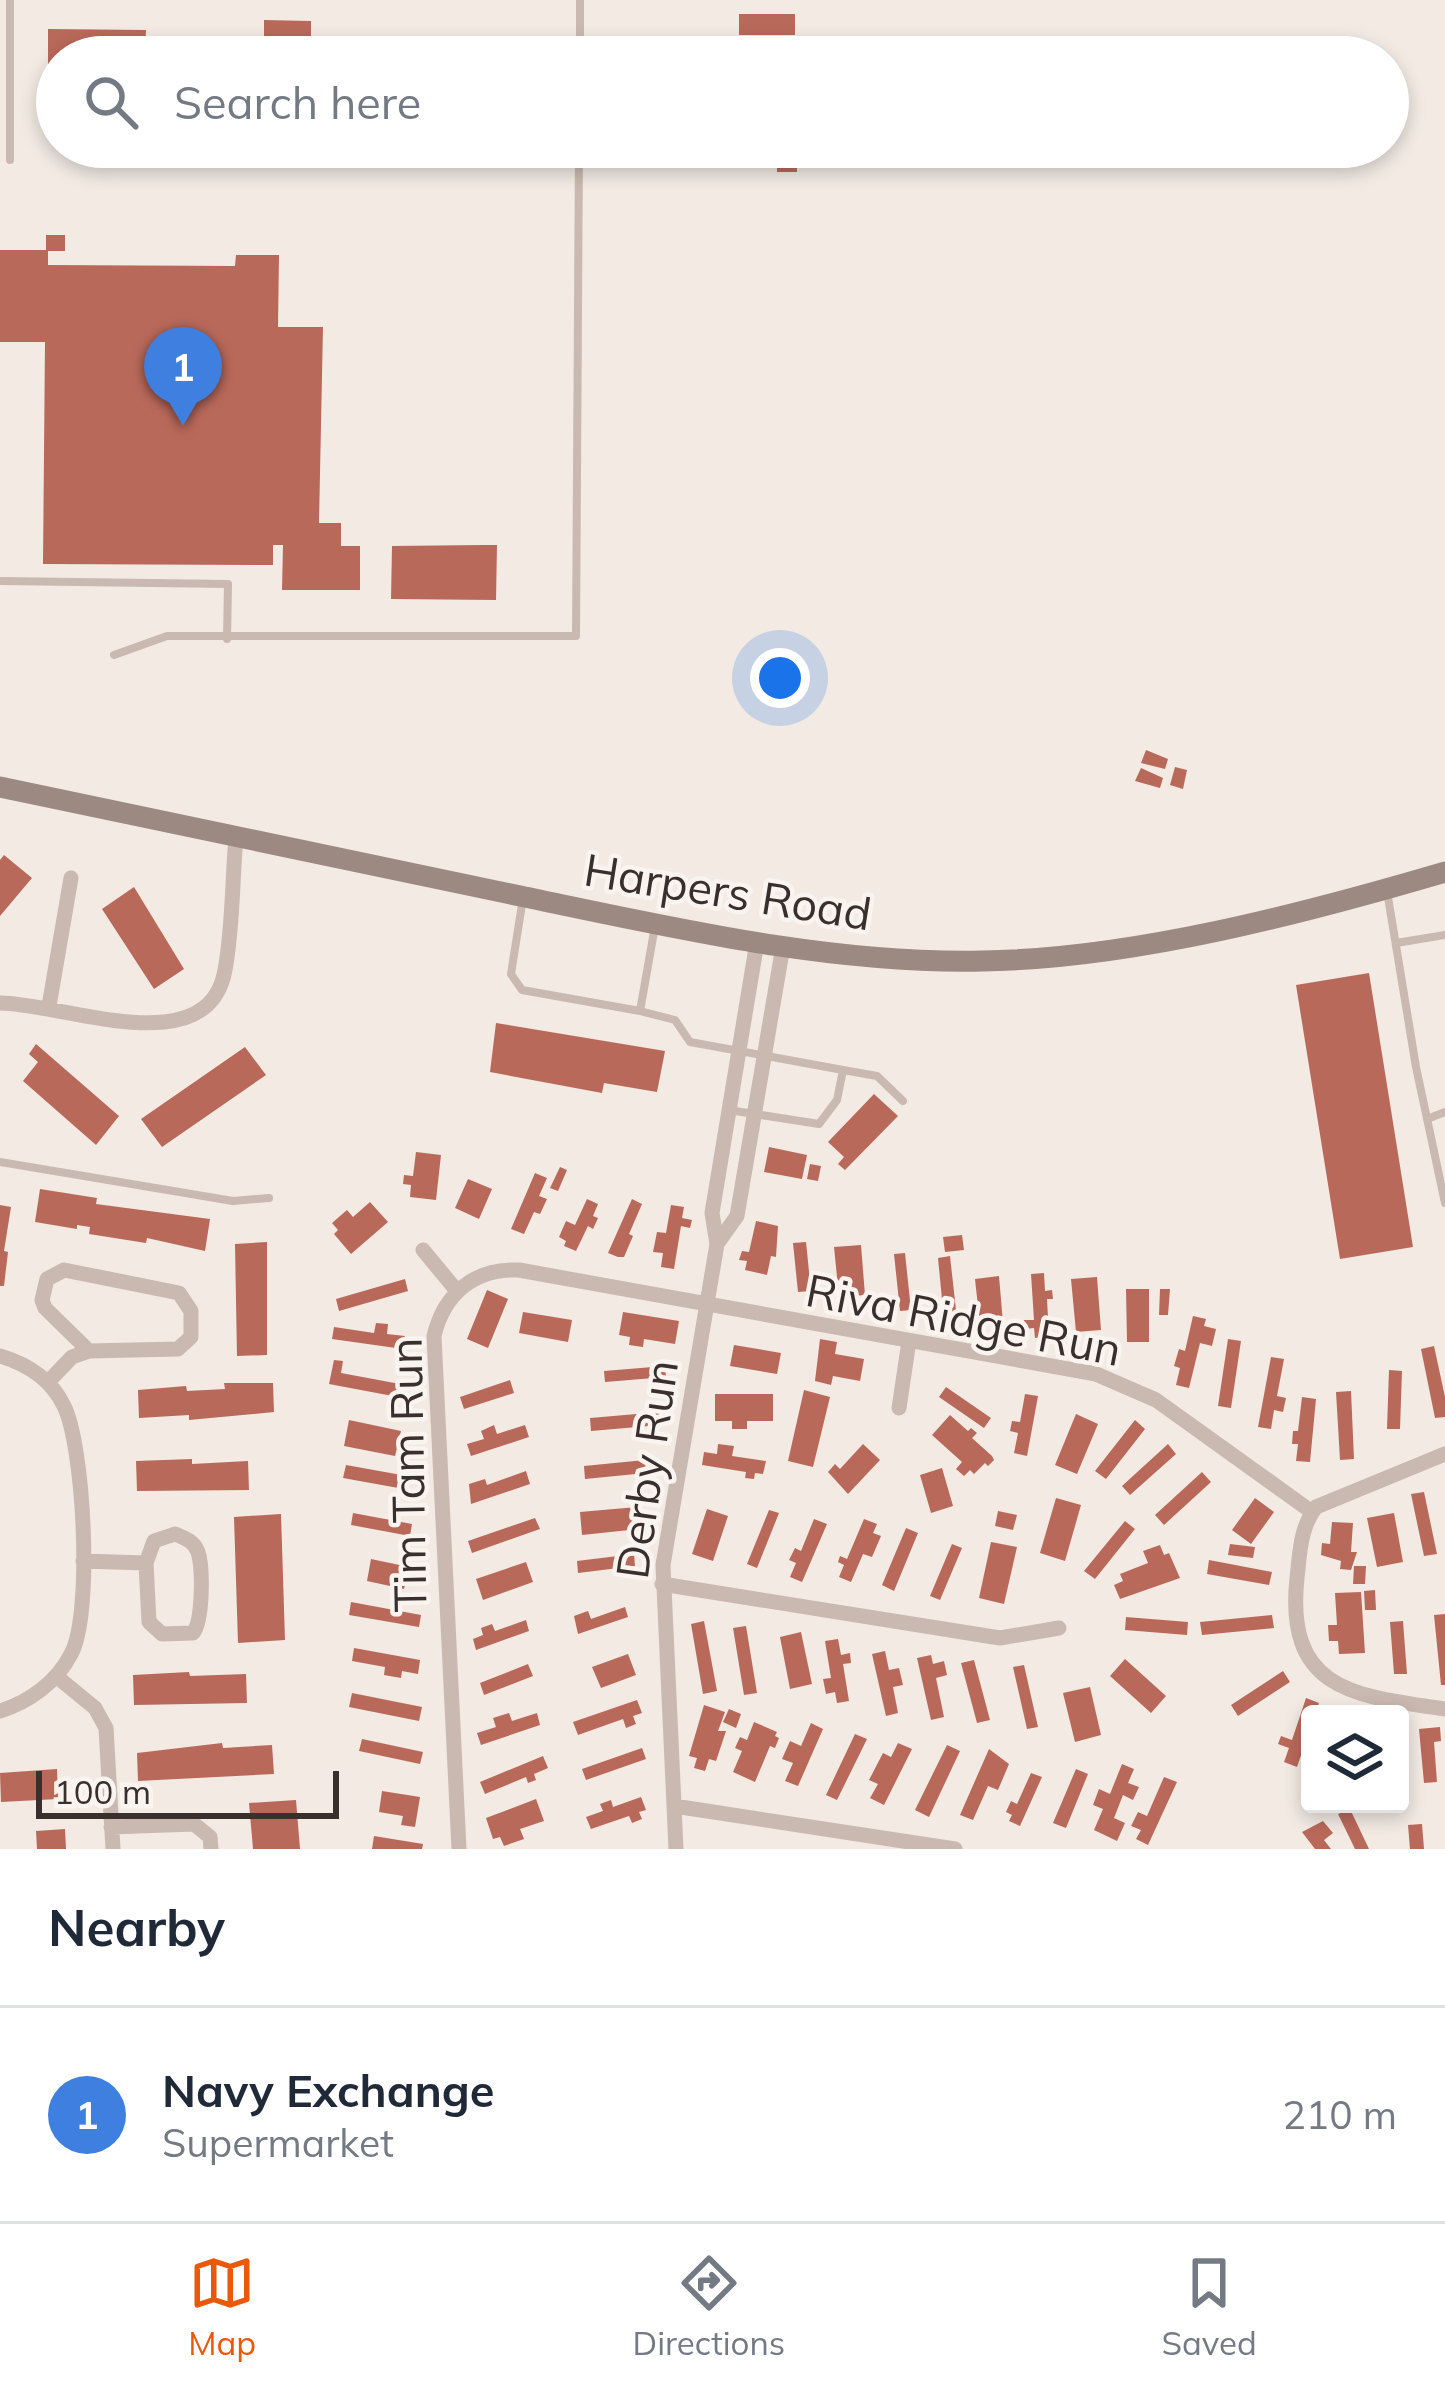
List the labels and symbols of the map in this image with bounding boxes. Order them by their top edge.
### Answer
pin: 1 [144,327,222,426]
your location [750,648,810,708]
street label: Harpers Road [581,841,875,941]
street label: Riva Ridge Run [802,1261,1126,1377]
street label: Tim Tam Run [377,1337,437,1613]
street label: Derby Run [603,1356,689,1582]
scale bar [36,1765,339,1818]

